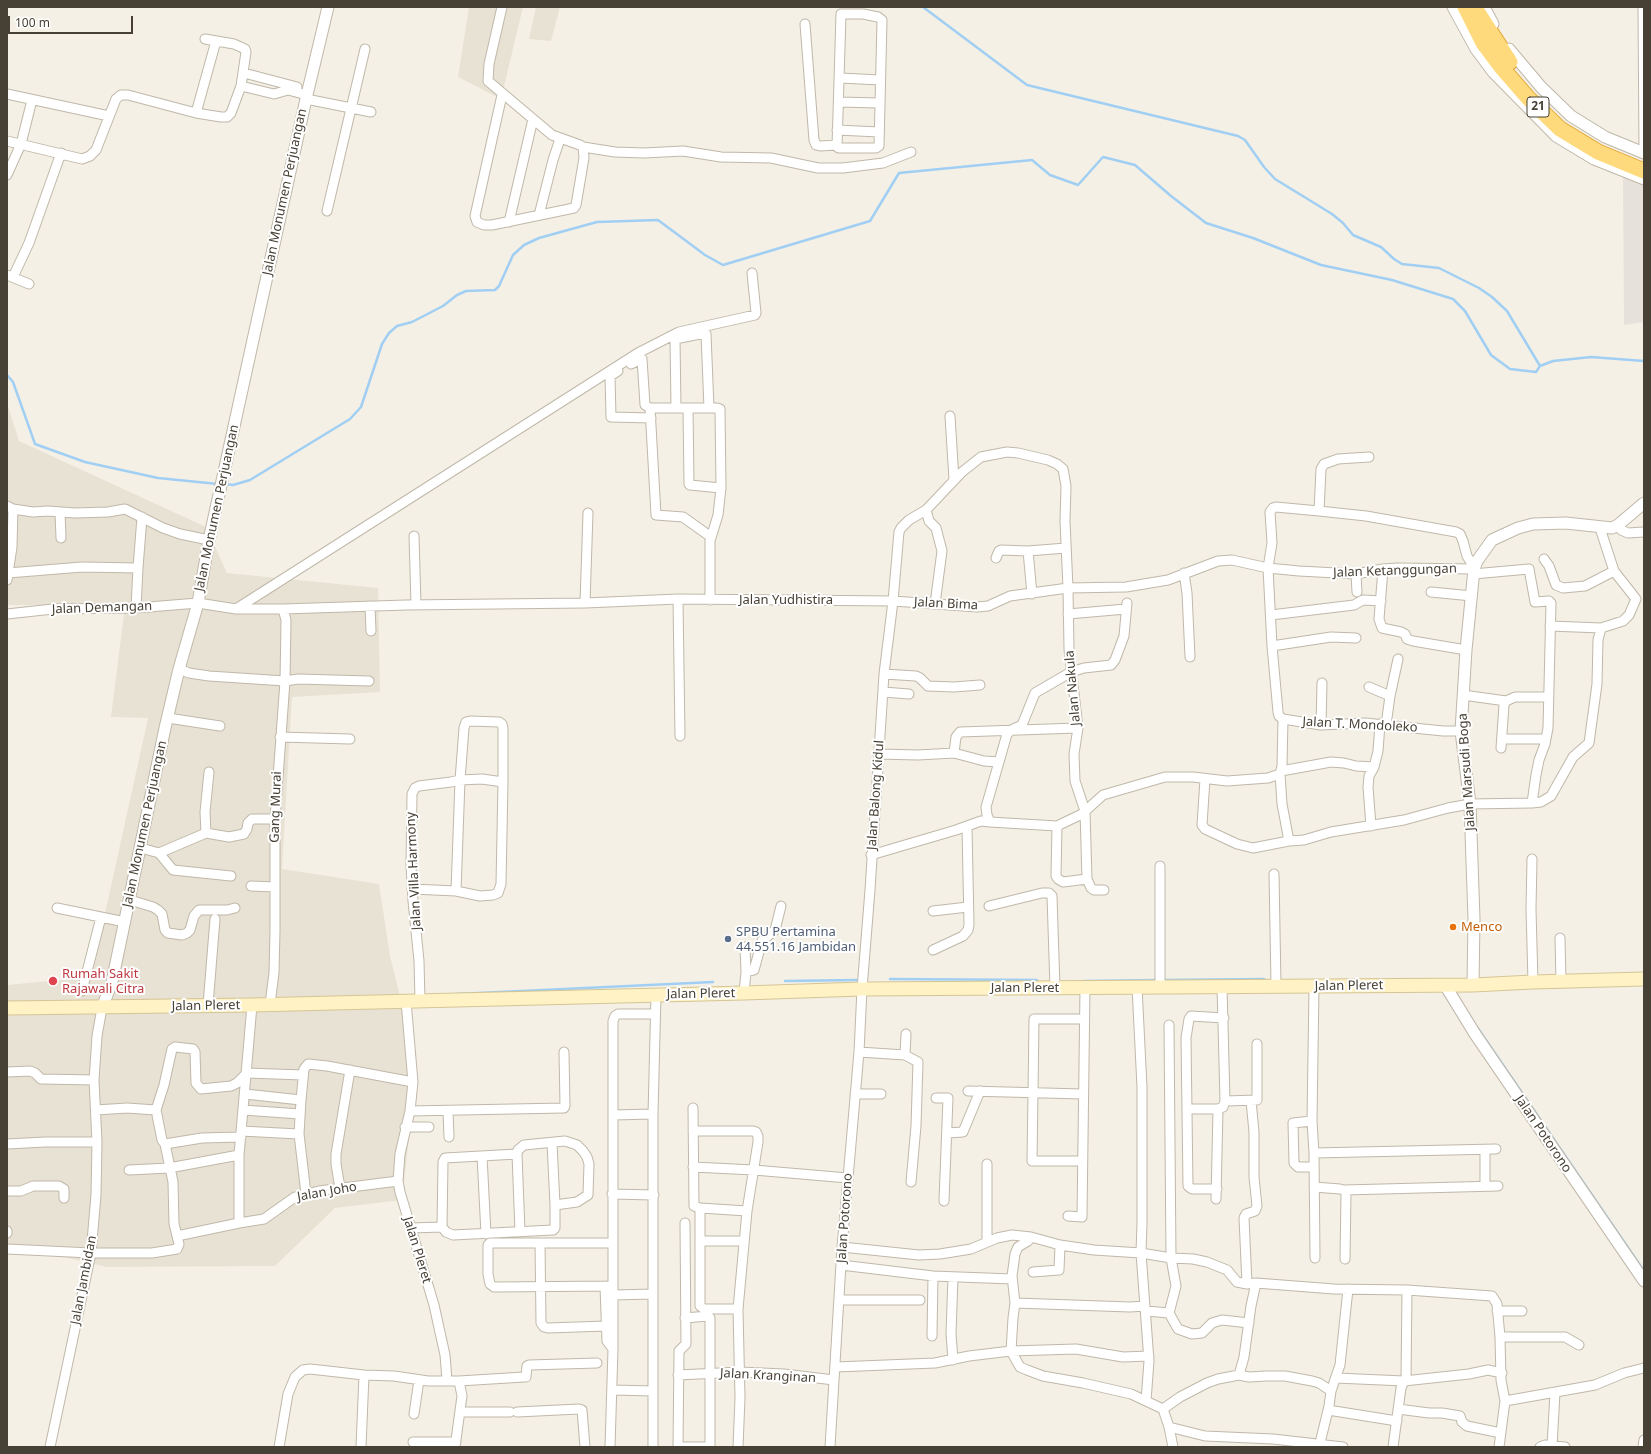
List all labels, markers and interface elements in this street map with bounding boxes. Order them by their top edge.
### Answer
scale bar [10,8,135,34]
text: 100 m [15,14,50,31]
road number: 21 [1527,97,1549,117]
street label: Jalan Monumen Perjuangan [260,107,310,277]
street label: Jalan Monumen Perjuangan [192,423,242,593]
street label: Jalan Ketanggungan [1333,561,1457,581]
street label: Jalan Yudhistira [739,592,833,608]
street label: Jalan Bima [914,595,978,613]
street label: Jalan Demangan [51,598,153,618]
street label: Jalan Nakula [1062,650,1084,726]
street label: Jalan Marsudi Boga [1455,713,1479,831]
street label: Jalan T. Mondoleko [1302,714,1418,736]
street label: Jalan Monumen Perjuangan [120,739,170,909]
street label: Jalan Balong Kidul [864,740,888,850]
street label: Gang Murai [267,771,285,843]
street label: Jalan Villa Harmony [403,811,425,931]
place label: Menco [1461,919,1502,935]
marker: Menco [1448,922,1458,932]
place label: SPBU Pertamina 44.551.16 Jambidan [736,924,856,955]
marker: SPBU Pertamina 44.551.16 Jambidan [723,934,733,944]
place label: Rumah Sakit Rajawali Citra [62,966,144,997]
marker: Rumah Sakit Rajawali Citra [47,975,59,987]
street label: Jalan Pleret [1315,978,1383,994]
street label: Jalan Pleret [991,980,1059,996]
street label: Jalan Pleret [667,986,735,1002]
street label: Jalan Pleret [172,998,240,1014]
street label: Jalan Potorono [1511,1092,1575,1176]
street label: Jalan Potorono [834,1173,856,1263]
street label: Jalan Joho [296,1179,358,1205]
street label: Jalan Pleret [400,1215,434,1285]
street label: Jalan Jambidan [68,1234,100,1326]
street label: Jalan Kranginan [720,1366,816,1386]

